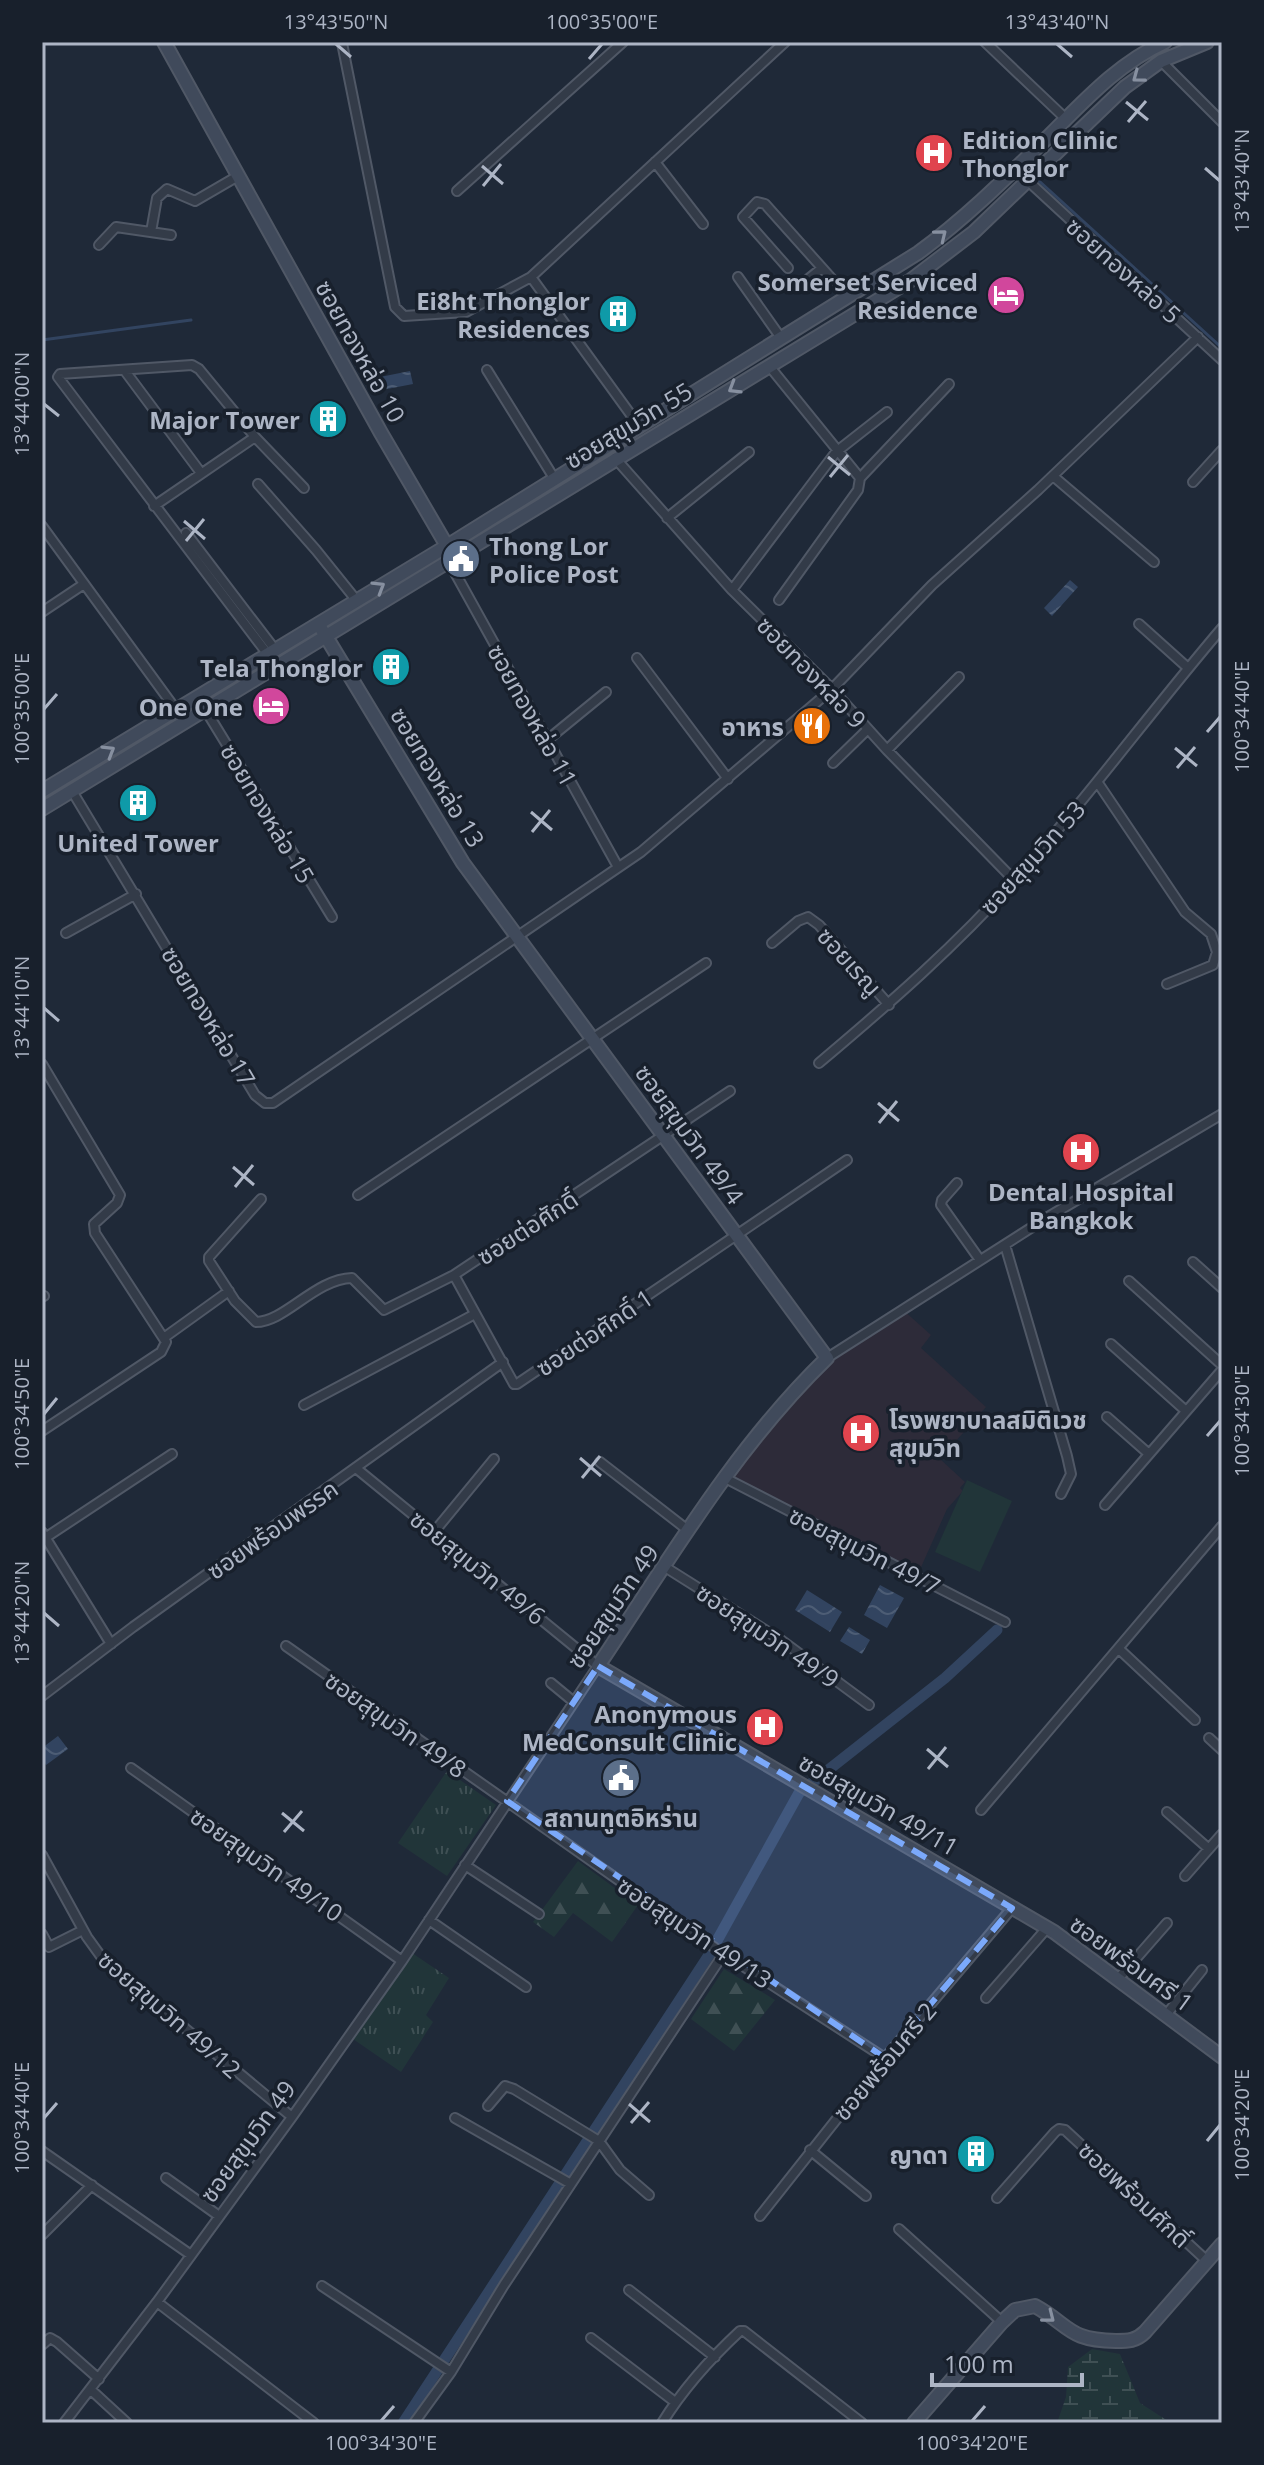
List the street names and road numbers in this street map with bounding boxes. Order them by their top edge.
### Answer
street label: ซอยทองหล่อ 5 [1059,209,1189,331]
street label: ซอยทองหล่อ 10 [308,274,414,428]
street label: ซอยสุขุมวิท 55 [558,374,698,476]
street label: ซอยทองหล่อ 9 [750,609,874,735]
street label: ซอยทองหล่อ 11 [480,638,586,792]
street label: ซอยทองหล่อ 13 [383,701,493,853]
street label: ซอยทองหล่อ 15 [213,737,323,889]
street label: ซอยสุขุมวิท 53 [972,793,1092,921]
street label: ซอยเรณู [810,920,890,1002]
street label: ซอยทองหล่อ 17 [154,940,264,1092]
street label: ซอยสุขุมวิท 49/4 [628,1057,752,1211]
street label: ซอยต่อศักดิ์ [470,1182,584,1272]
street label: ซอยต่อศักดิ์ 1 [529,1281,659,1383]
street label: ซอยพร้อมพรรค [200,1472,344,1586]
street label: ซอยสุขุมวิท 49/7 [784,1498,946,1602]
street label: ซอยสุขุมวิท 49/6 [403,1502,553,1632]
street label: ซอยสุขุมวิท 49 [558,1537,666,1675]
street label: ซอยสุขุมวิท 49/9 [690,1575,846,1695]
street label: ซอยสุขุมวิท 49/8 [319,1663,473,1785]
street label: ซอยสุขุมวิท 49/11 [793,1745,965,1863]
street label: ซอยสุขุมวิท 49/10 [184,1799,350,1929]
street label: ซอยสุขุมวิท 49/13 [611,1868,779,1996]
street label: ซอยพร้อมศรี 1 [1064,1907,1200,2019]
street label: ซอยสุขุมวิท 49/12 [92,1943,248,2085]
street label: ซอยพร้อมศรี 2 [825,1995,943,2127]
street label: ซอยสุขุมวิท 49 [192,2073,302,2209]
street label: ซอยพร้อมศักดิ์ [1072,2133,1198,2255]

